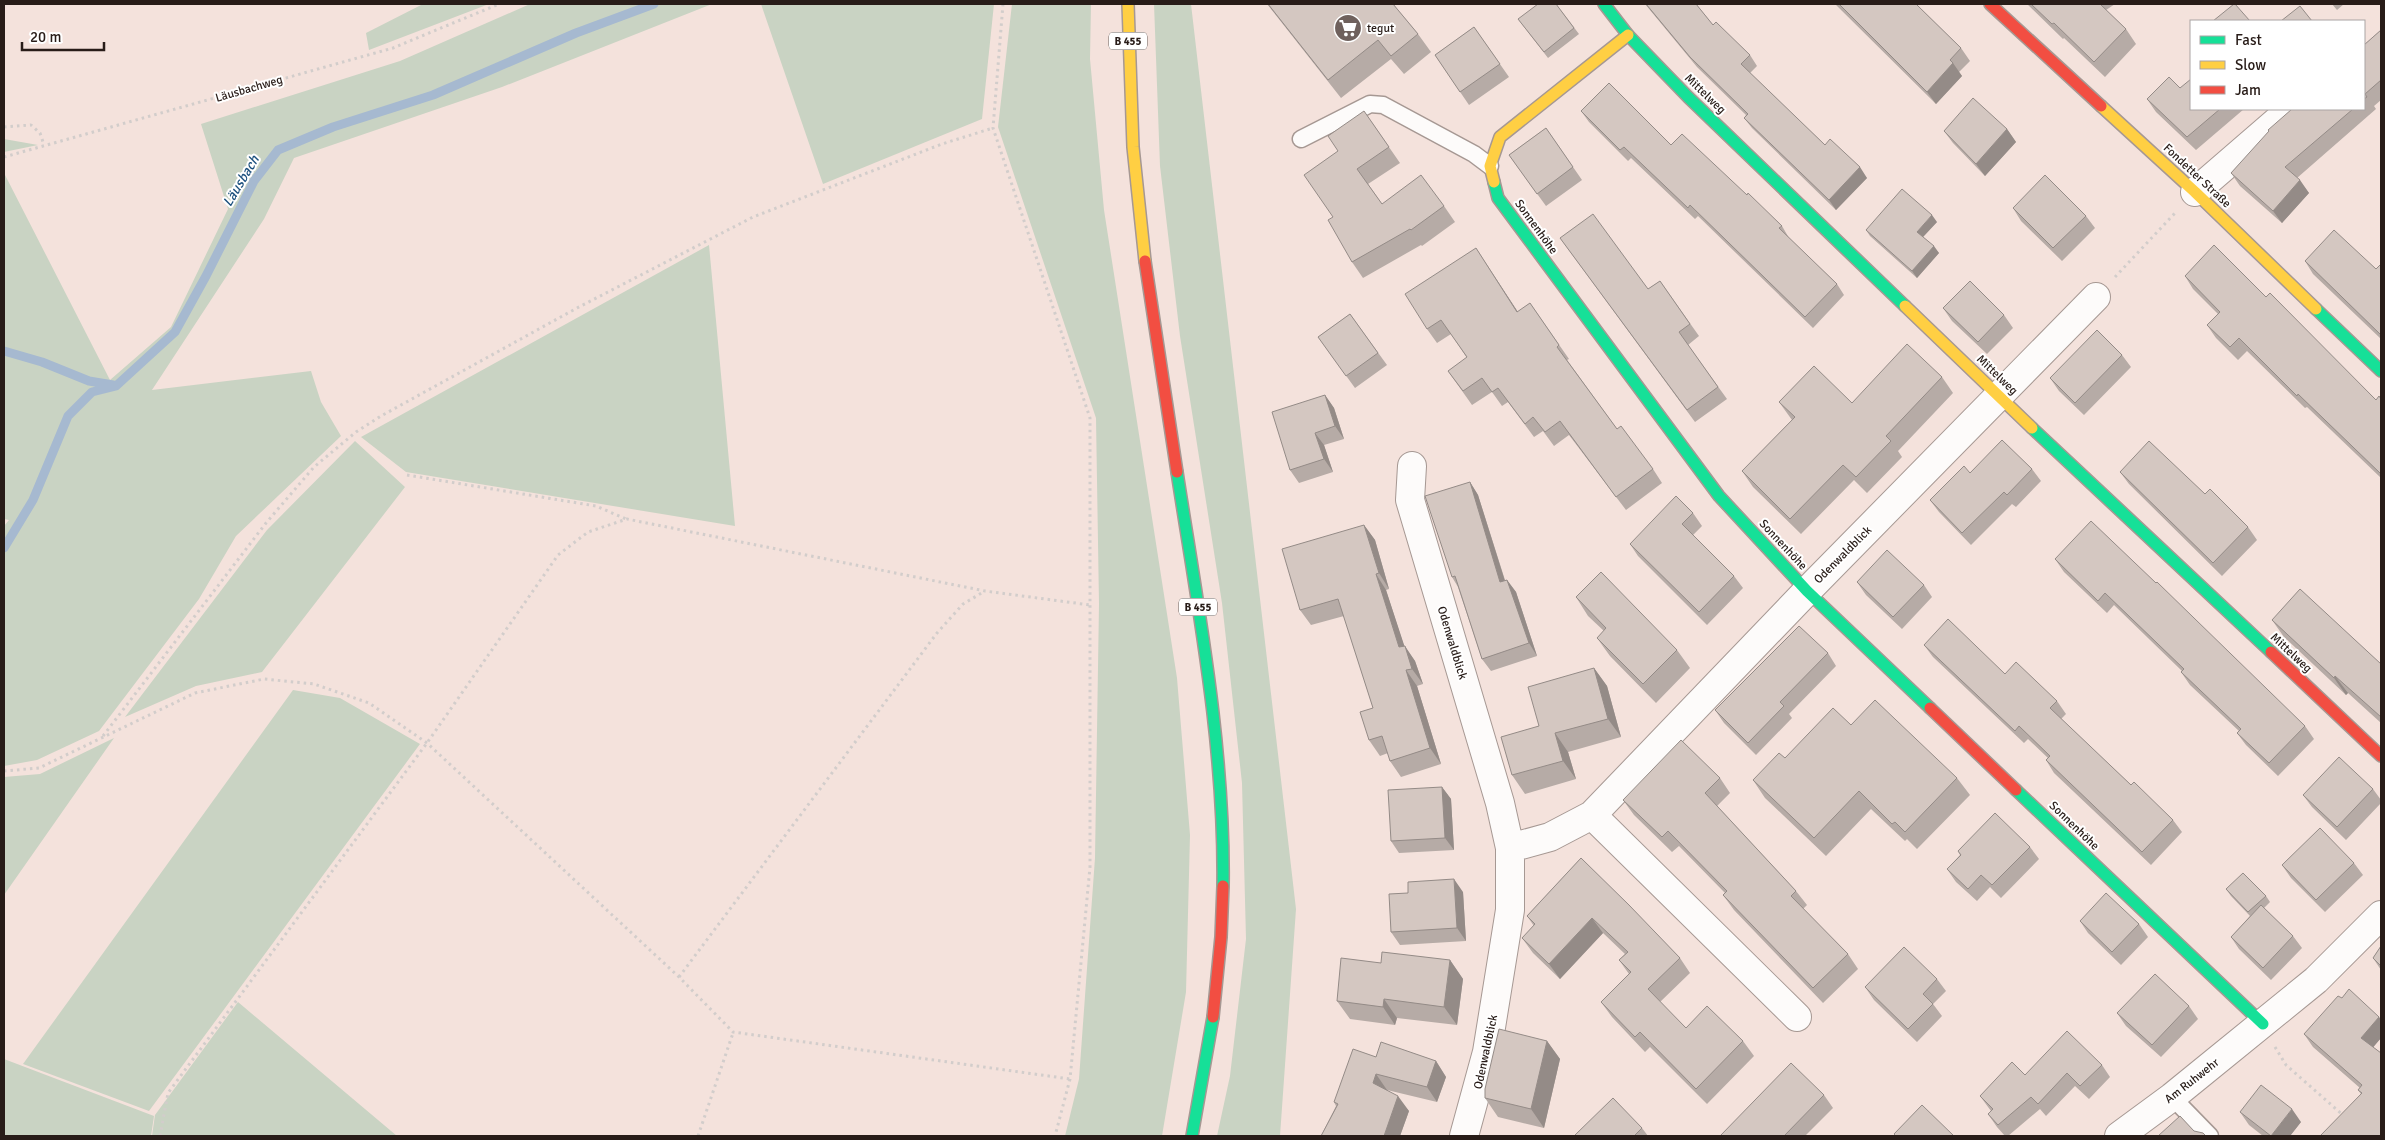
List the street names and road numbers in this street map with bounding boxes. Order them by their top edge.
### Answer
road number: B 455 [1109,32,1147,49]
street label: Mittelweg [1681,71,1729,117]
street label: Läusbachweg [214,72,284,106]
street label: Fondetter Straße [2160,141,2234,211]
street label: Sonnenhöhe [1511,197,1561,257]
street label: Mittelweg [1973,352,2021,398]
street label: Sonnenhöhe [1756,517,1810,573]
street label: Odenwaldblick [1811,523,1875,587]
road number: B 455 [1179,598,1217,616]
street label: Odenwaldblick [1434,605,1470,681]
street label: Mittelweg [2267,630,2315,676]
street label: Sonnenhöhe [2046,798,2102,854]
street label: Odenwaldblick [1471,1013,1501,1091]
street label: Am Ruhwehr [2162,1055,2223,1107]

